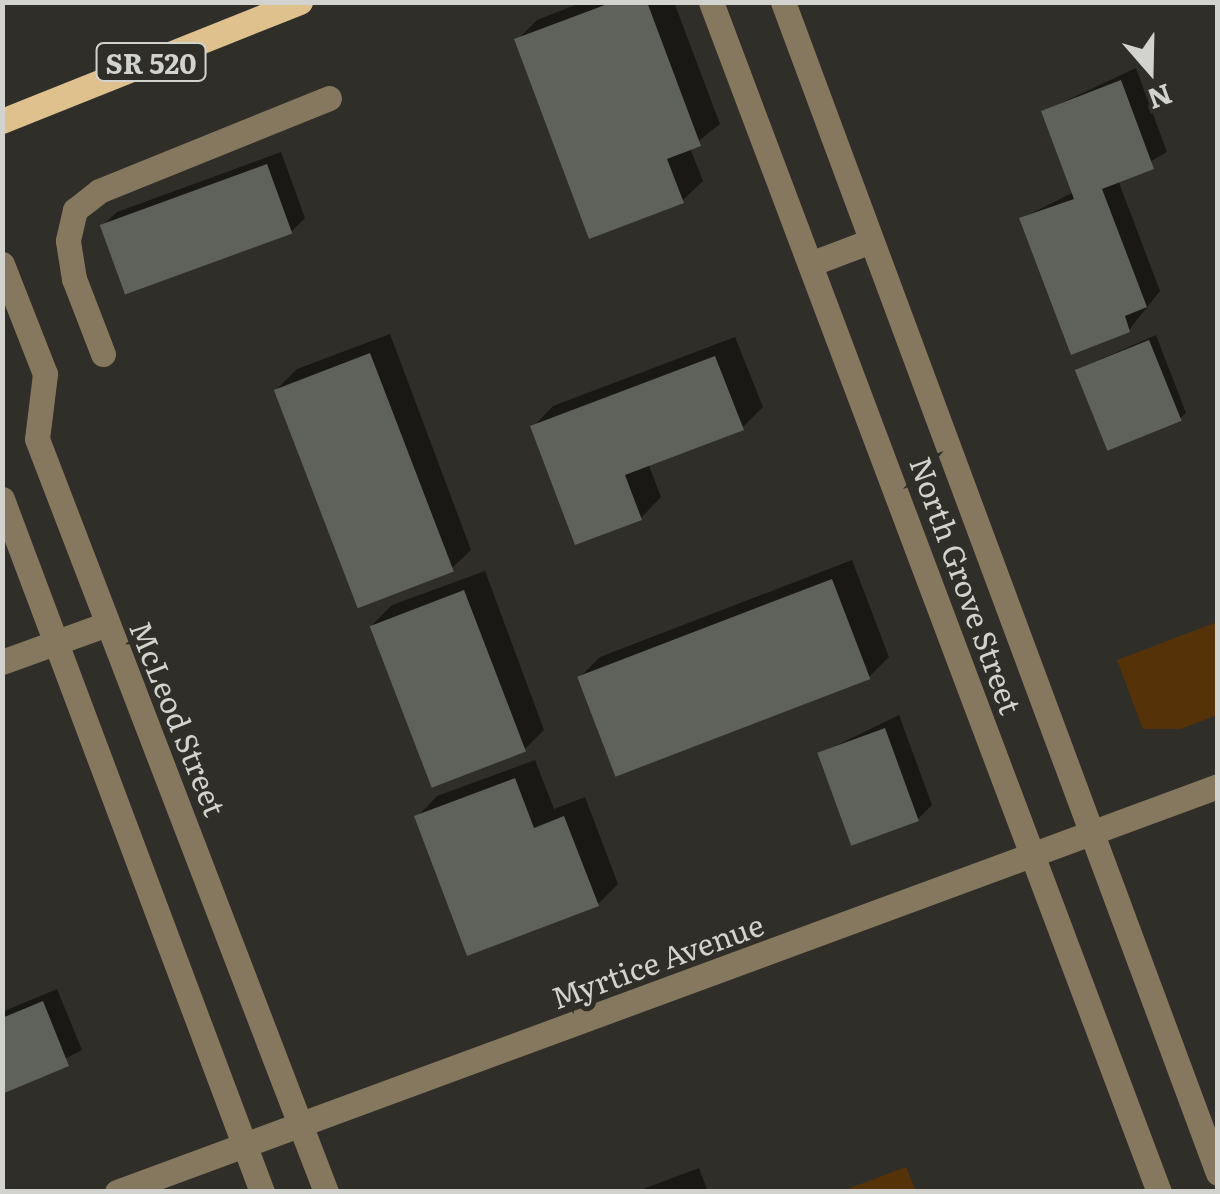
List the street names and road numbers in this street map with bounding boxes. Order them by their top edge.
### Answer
road number: SR 520 [94,39,208,85]
street label: North Grove Street [904,452,1030,718]
street label: McLeod Street [124,615,234,821]
street label: Myrtice Avenue [546,905,768,1015]

